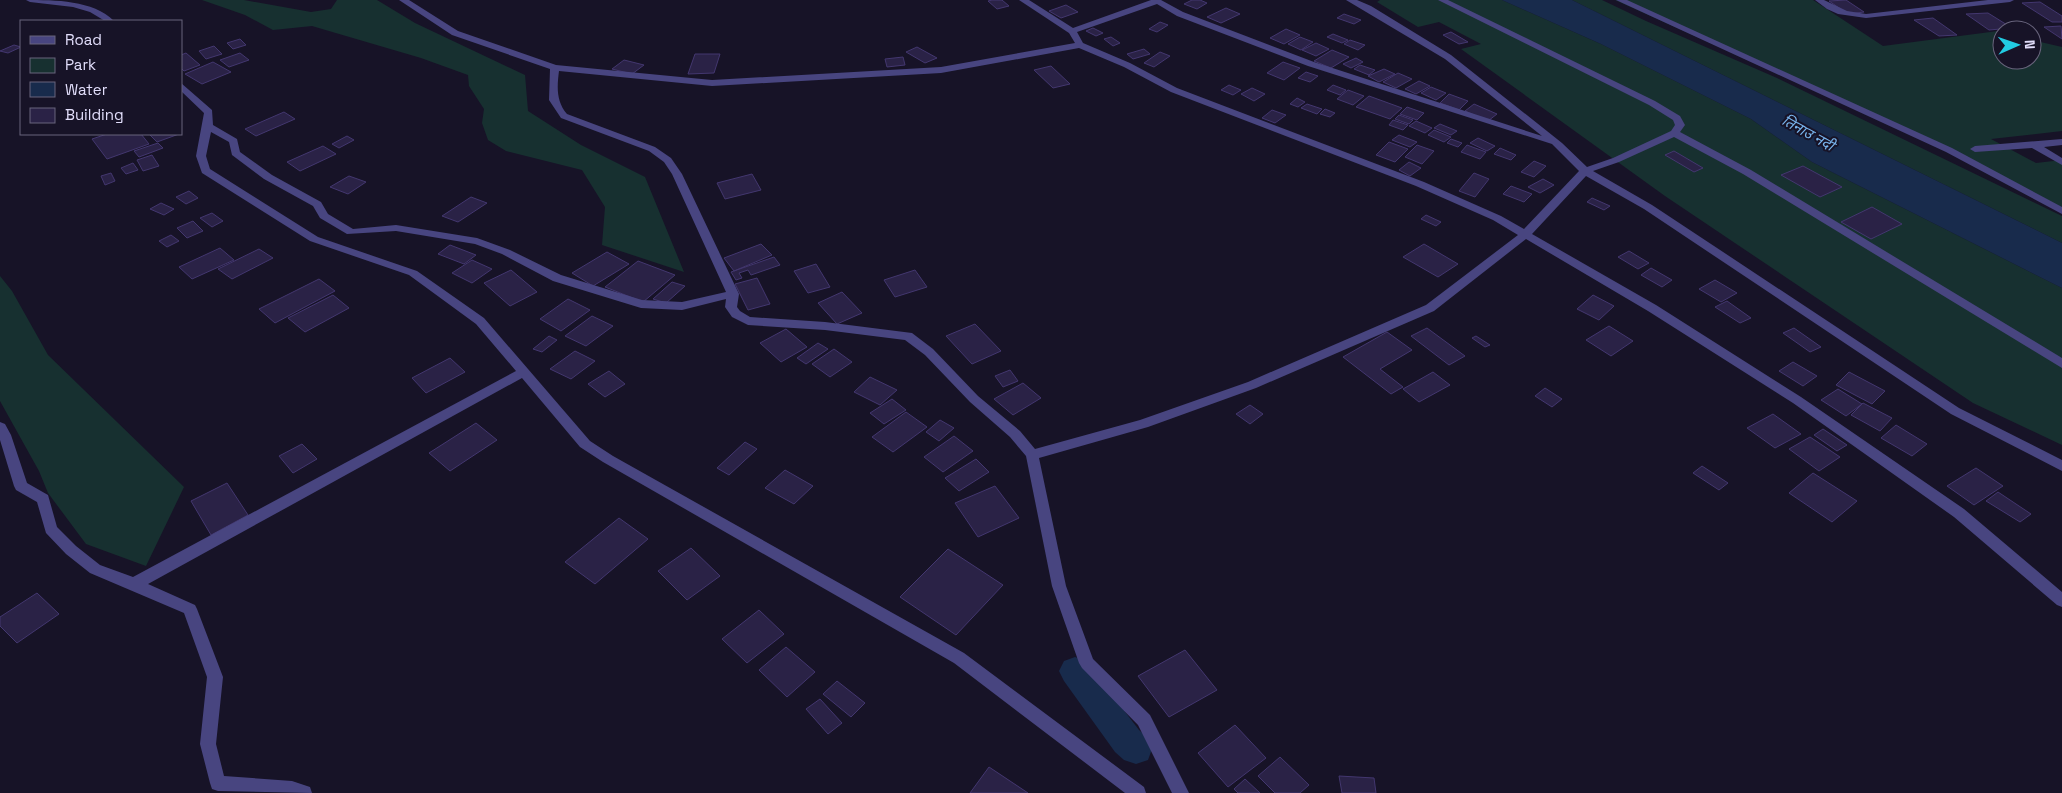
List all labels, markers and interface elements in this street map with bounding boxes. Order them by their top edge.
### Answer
legend [20,20,182,135]
north arrow [1992,20,2042,70]
text: Road [65,30,102,49]
text: N [2021,40,2039,50]
text: Park [65,55,96,74]
text: Water [65,80,108,99]
text: Building [65,105,124,124]
water label: तिनाउ नदी [1779,110,1840,156]

